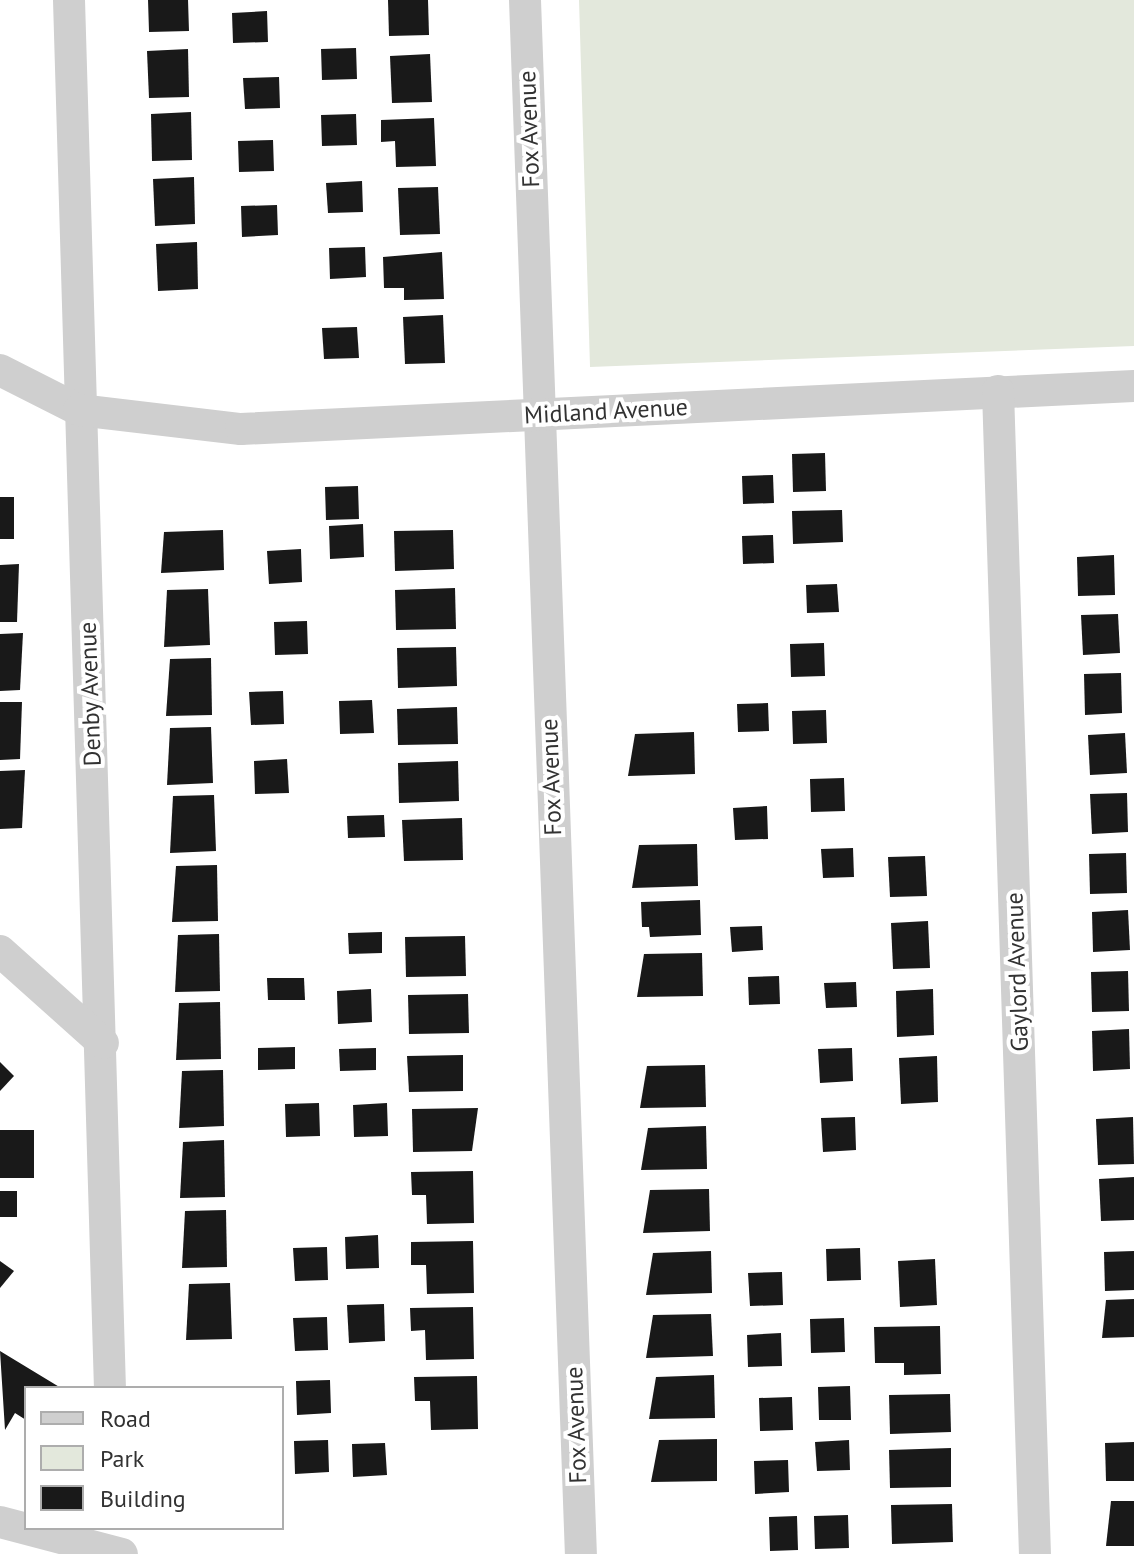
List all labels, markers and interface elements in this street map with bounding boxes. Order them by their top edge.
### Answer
street label: Fox Avenue [513,69,545,189]
street label: Midland Avenue [523,392,689,430]
street label: Denby Avenue [73,620,107,768]
street label: Fox Avenue [535,717,567,837]
street label: Gaylord Avenue [1000,892,1034,1052]
street label: Fox Avenue [560,1365,592,1485]
legend [24,1386,284,1530]
text: Road [100,1403,151,1434]
text: Park [100,1443,144,1474]
text: Building [100,1483,186,1514]

